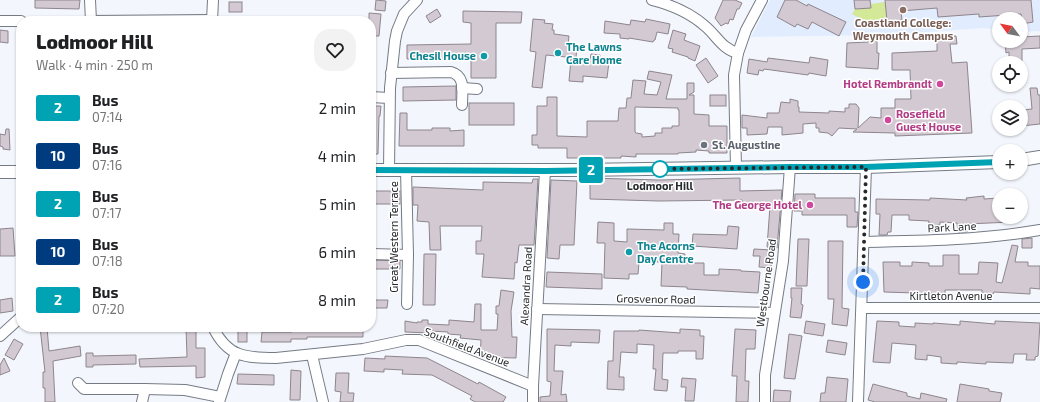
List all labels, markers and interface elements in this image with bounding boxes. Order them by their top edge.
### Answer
marker: Coastland College: Weymouth Campus [898,5,908,15]
north arrow [992,12,1028,48]
map controls [992,12,1028,224]
place label: Coastland College: Weymouth Campus [853,16,953,43]
button: heart [314,29,356,71]
text: Lodmoor Hill [36,30,153,53]
place label: The Lawns Care Home [566,40,622,66]
marker: The Lawns Care Home [553,48,563,58]
place label: Chesil House [409,49,476,62]
marker: Chesil House [479,51,489,61]
button: locate [992,56,1028,92]
text: Walk · 4 min · 250 m [36,57,153,73]
place label: Hotel Rembrandt [843,77,932,90]
marker: Hotel Rembrandt [935,79,945,89]
text: Bus [92,91,118,109]
text: 2 [54,99,62,116]
text: 2 min [319,99,356,117]
button: layers [992,100,1028,136]
place label: Rosefield Guest House [896,107,961,133]
text: 07:14 [92,109,123,125]
marker: Rosefield Guest House [883,115,893,125]
place label: St. Augustine [712,138,781,151]
text: Bus [92,139,118,157]
marker: St. Augustine [699,140,709,150]
button: + [992,144,1028,180]
text: 10 [51,147,65,164]
text: 4 min [318,147,356,165]
text: 07:16 [92,157,122,173]
line badge: 2 [578,157,604,183]
marker: Lodmoor Hill [651,160,669,178]
text: 2 [587,161,595,178]
place label: Lodmoor Hill [627,179,694,192]
street label: Great Western Terrace [387,181,400,293]
text: Bus [92,187,118,205]
button: − [992,188,1028,224]
text: 2 [54,195,62,212]
text: 5 min [319,195,356,213]
place label: The George Hotel [712,198,802,211]
marker: The George Hotel [805,200,815,210]
text: 07:17 [92,205,121,221]
street label: Park Lane [927,219,977,234]
text: Bus [92,235,118,253]
street label: Westbourne Road [753,238,778,328]
place label: The Acorns Day Centre [637,239,695,266]
text: 10 [51,243,65,260]
text: 6 min [318,243,356,261]
street label: Alexandra Road [517,246,534,326]
marker: The Acorns Day Centre [624,247,634,257]
text: 07:18 [92,253,123,269]
your location [853,272,873,292]
text: Bus [92,283,118,301]
street label: Kirtleton Avenue [910,289,993,302]
text: 2 [54,291,62,308]
text: 8 min [318,291,356,309]
street label: Grosvenor Road [616,291,696,306]
text: 07:20 [92,301,125,317]
street label: Southfield Avenue [423,324,512,369]

